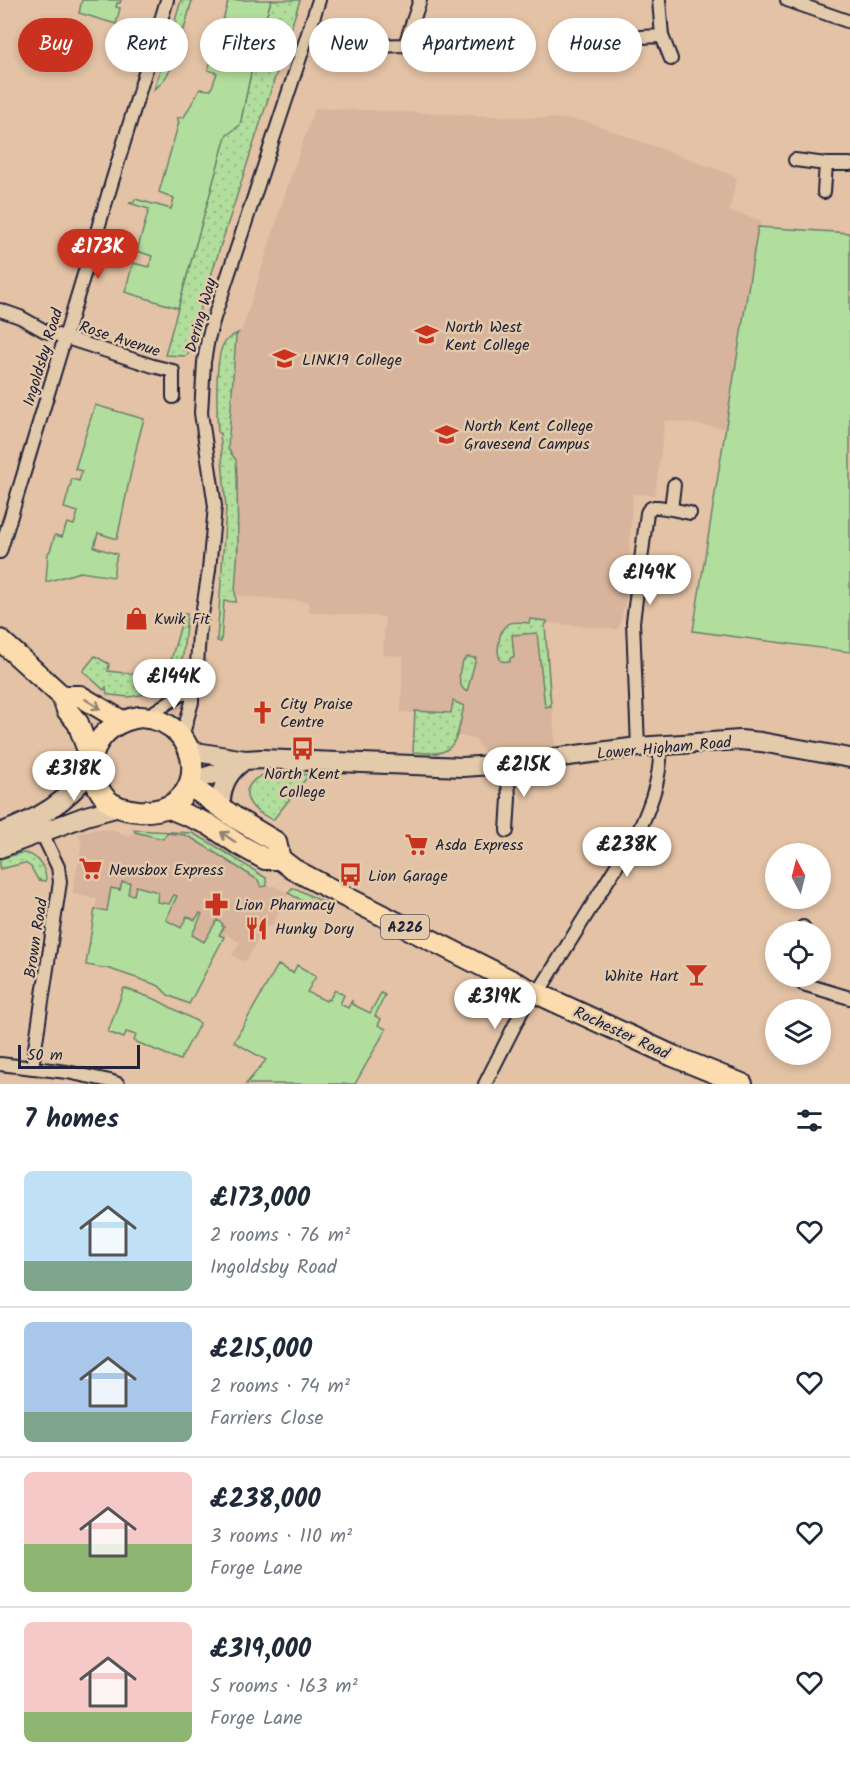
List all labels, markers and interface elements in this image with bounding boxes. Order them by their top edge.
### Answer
chip: Buy [18,18,93,72]
chip: Rent [105,18,188,72]
chip: Filters [200,18,297,72]
chip: New [309,18,389,72]
chip: Apartment [401,18,536,72]
chip: House [548,18,642,72]
pin: £173K [56,229,140,280]
text: £173K [71,232,125,264]
street label: Dering Way [179,275,224,356]
street label: Ingoldsby Road [17,304,71,410]
street label: Rose Avenue [76,315,163,364]
place label: North West Kent College [445,315,529,358]
school or university icon: North West Kent College [414,322,440,348]
school or university icon: LINK19 College [271,346,297,372]
place label: LINK19 College [302,348,402,373]
place label: North Kent College Gravesend Campus [464,414,593,457]
school or university icon: North Kent College Gravesend Campus [433,421,459,447]
pin: £149K [608,555,692,606]
text: £149K [623,558,677,590]
shop icon: Kwik Fit [123,605,149,631]
place label: Kwik Fit [154,607,211,632]
pin: £144K [132,659,216,710]
text: £144K [147,662,201,694]
place label: City Praise Centre [280,692,353,735]
one-way arrow [84,699,101,711]
church icon: City Praise Centre [249,699,275,725]
street label: Lower Higham Road [596,730,734,767]
bus stop icon: North Kent College [289,735,315,761]
pin: £215K [482,747,566,798]
text: £215K [497,750,551,782]
pin: £318K [32,751,116,802]
text: £318K [46,754,102,786]
place label: North Kent College [264,762,341,805]
pin: £238K [585,827,669,878]
text: £238K [596,830,658,862]
one-way arrow [220,831,237,843]
supermarket icon: Asda Express [404,831,430,857]
place label: Asda Express [435,833,524,858]
north arrow [765,843,831,909]
map controls [765,843,831,1065]
supermarket icon: Newsbox Express [78,856,104,882]
place label: Newsbox Express [109,858,224,883]
bus stop icon: Lion Garage [337,862,363,888]
place label: Lion Garage [368,864,448,889]
pharmacy icon: Lion Pharmacy [204,891,230,917]
place label: Lion Pharmacy [235,893,335,918]
street label: Brown Road [18,896,55,980]
restaurant icon: Hunky Dory [244,915,270,941]
road number: A226 [381,915,429,939]
place label: Hunky Dory [275,917,354,942]
button: locate [765,921,831,987]
bar icon: White Hart [684,962,710,988]
place label: White Hart [605,964,680,989]
pin: £319K [453,979,537,1030]
text: £319K [468,982,522,1014]
button: layers [765,999,831,1065]
street label: Rochester Road [569,1000,674,1067]
scale bar [18,1042,140,1070]
text: 50 m [27,1043,63,1068]
text: 7 homes [24,1099,119,1141]
icon: filters [793,1104,826,1137]
text: £173,000 [210,1178,310,1220]
icon: home [72,1195,144,1267]
icon: heart [793,1215,826,1248]
text: 2 rooms · 76 m² [210,1220,350,1252]
text: Ingoldsby Road [210,1252,337,1284]
text: £215,000 [210,1329,312,1371]
icon: home [72,1346,144,1418]
icon: heart [793,1366,826,1399]
text: 2 rooms · 74 m² [210,1371,350,1403]
text: Farriers Close [210,1403,323,1435]
text: £238,000 [210,1479,321,1521]
icon: home [72,1496,144,1568]
icon: heart [793,1516,826,1549]
text: 3 rooms · 110 m² [210,1521,352,1553]
text: Forge Lane [210,1553,303,1585]
text: £319,000 [210,1629,311,1671]
icon: home [72,1646,144,1718]
icon: heart [793,1666,826,1699]
text: 5 rooms · 163 m² [210,1671,358,1703]
text: Forge Lane [210,1703,303,1735]

